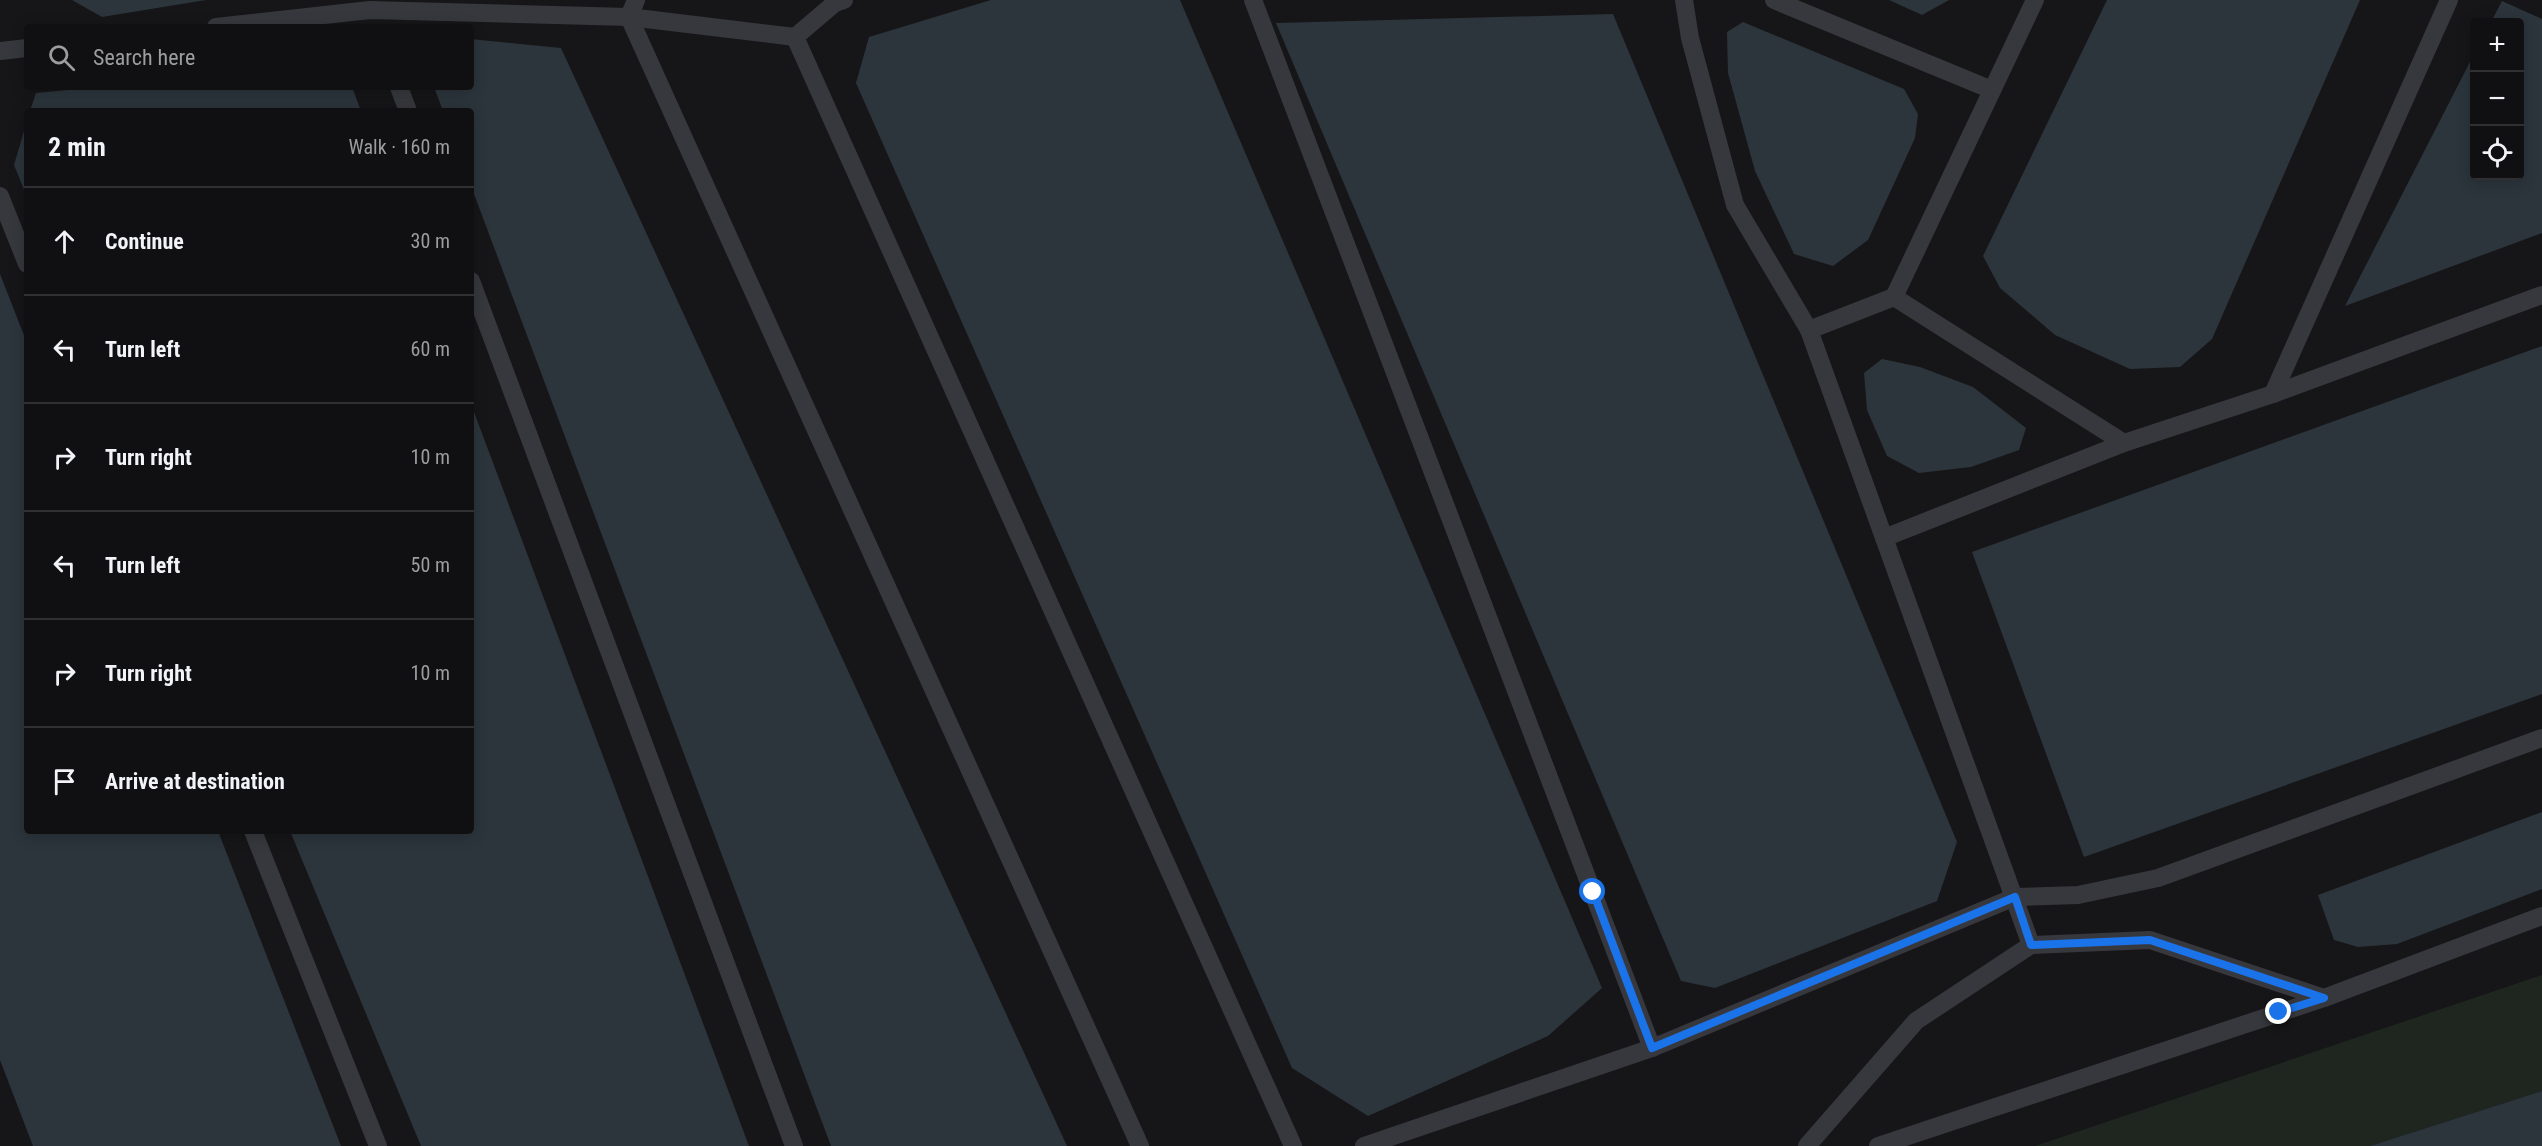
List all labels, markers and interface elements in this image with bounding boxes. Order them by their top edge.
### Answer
map controls [2470,18,2524,180]
button: + [2470,18,2524,72]
search box [24,24,474,90]
icon: search [45,41,78,74]
text: Search here [93,45,195,70]
button: − [2470,72,2524,126]
button: locate [2470,126,2524,180]
text: 2 min [48,132,106,162]
text: Walk · 160 m [349,135,450,159]
icon: ahead [48,225,81,258]
text: Continue [105,229,184,254]
text: 30 m [411,229,450,253]
icon: left [48,333,81,366]
text: Turn left [105,337,180,362]
text: 60 m [411,337,450,361]
icon: right [48,441,81,474]
text: Turn right [105,445,192,470]
text: 10 m [411,445,450,469]
icon: left [48,549,81,582]
text: Turn left [105,553,180,578]
text: 50 m [411,553,450,577]
icon: right [48,657,81,690]
text: Turn right [105,661,192,686]
text: 10 m [411,661,450,685]
icon: arrive [48,765,81,798]
text: Arrive at destination [105,769,285,794]
route start [1579,878,1605,904]
route end [2265,998,2291,1024]

